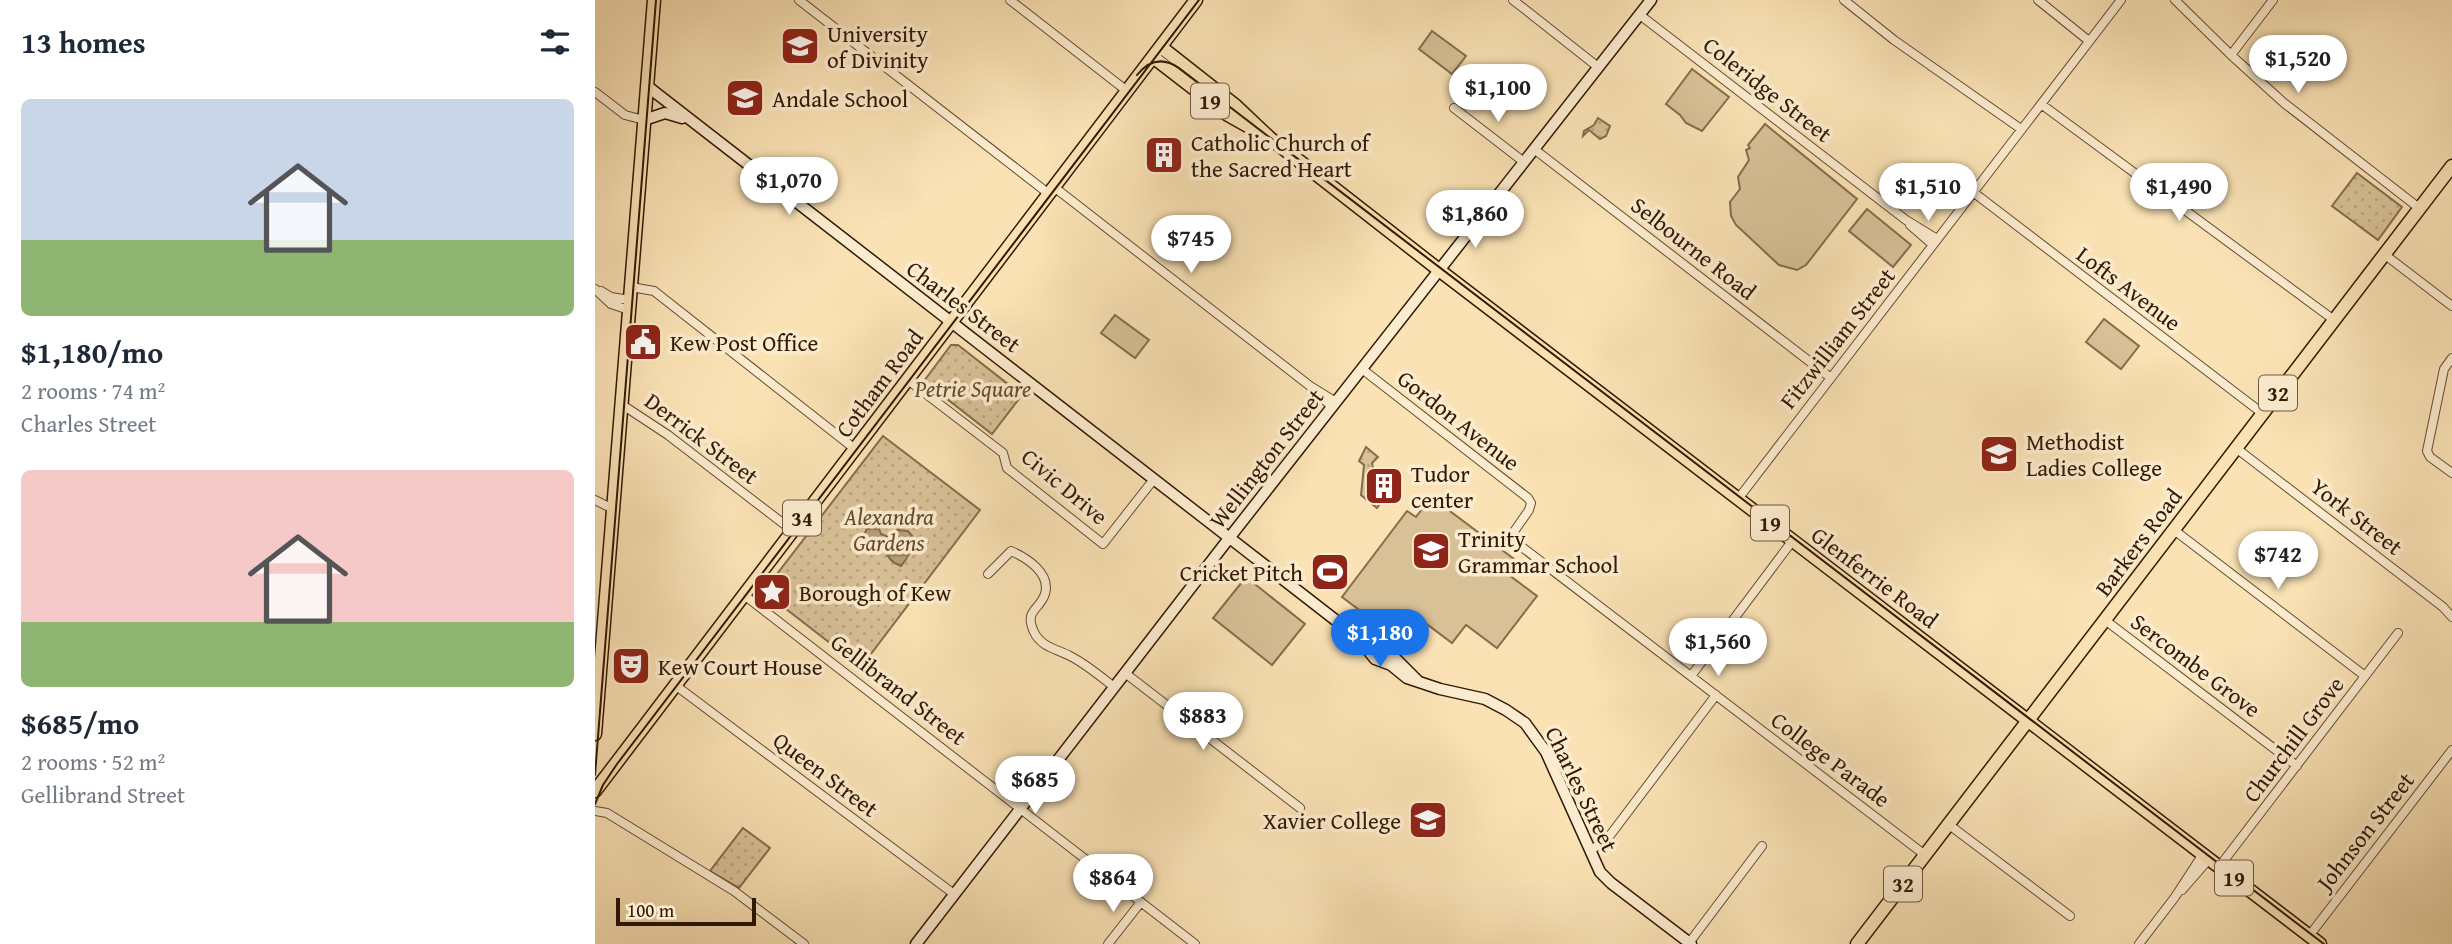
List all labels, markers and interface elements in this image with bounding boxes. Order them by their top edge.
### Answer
place label: University of Divinity [827,17,929,76]
text: 13 homes [21,20,146,64]
icon: filters [536,23,574,61]
school or university icon: University of Divinity [779,25,821,67]
street label: Coleridge Street [1697,28,1839,150]
pin: $1,520 [2241,36,2355,95]
text: $1,520 [2265,41,2331,74]
pin: $1,100 [1441,64,1555,124]
text: $1,100 [1465,70,1531,103]
school or university icon: Andale School [724,77,766,119]
place label: Andale School [772,82,908,115]
road number: 19 [1191,84,1229,119]
place label: Catholic Church of the Sacred Heart [1191,126,1372,185]
building icon: Catholic Church of the Sacred Heart [1143,134,1185,176]
icon: home [235,145,361,271]
pin: $1,070 [732,158,846,217]
text: $1,070 [756,163,822,196]
pin: $1,510 [1871,164,1985,223]
pin: $1,490 [2122,164,2236,223]
text: $1,510 [1895,169,1961,202]
text: $1,490 [2146,169,2212,202]
street label: Selbourne Road [1624,189,1764,308]
pin: $1,860 [1418,190,1532,250]
text: $1,860 [1442,196,1508,229]
pin: $745 [1150,216,1232,275]
text: $745 [1167,221,1215,254]
street label: Lofts Avenue [2070,238,2188,338]
street label: Charles Street [900,252,1028,360]
street label: Fitzwilliam Street [1771,260,1903,416]
public building icon: Kew Post Office [622,321,664,363]
street label: Cotham Road [827,321,931,444]
place label: Kew Post Office [670,326,818,359]
text: $1,180/mo [21,330,163,374]
street label: Gordon Avenue [1391,362,1527,478]
park label: Petrie Square [914,372,1031,405]
text: 2 rooms · 74 m² [21,374,165,407]
road number: 32 [2259,376,2297,410]
street label: Wellington Street [1201,381,1331,535]
street label: Derrick Street [638,384,766,492]
text: Charles Street [21,407,156,440]
place label: Methodist Ladies College [2026,425,2162,484]
school or university icon: Methodist Ladies College [1978,433,2020,475]
street label: Civic Drive [1015,440,1115,532]
place label: Tudor center [1411,457,1474,516]
building icon: Tudor center [1363,465,1405,507]
street label: York Street [2304,470,2410,562]
street label: Barkers Road [2087,481,2190,603]
road number: 34 [783,500,821,536]
park label: Alexandra Gardens [843,500,934,559]
road number: 19 [1751,505,1789,540]
icon: home [235,516,361,642]
street label: Glenferrie Road [1805,518,1946,636]
place label: Trinity Grammar School [1458,522,1619,581]
school or university icon: Trinity Grammar School [1410,530,1452,572]
pin: $742 [2237,532,2319,591]
text: $742 [2254,537,2302,570]
sports icon: Cricket Pitch [1309,551,1351,593]
place label: Cricket Pitch [1180,556,1303,589]
place icon: Borough of Kew [751,571,793,613]
place label: Borough of Kew [799,576,952,609]
street label: Sercombe Grove [2124,605,2268,725]
pin: $1,180 [1323,610,1437,669]
text: $1,180 [1347,615,1413,648]
pin: $1,560 [1661,618,1775,678]
text: $1,560 [1685,624,1751,657]
street label: Gellibrand Street [824,625,974,753]
theatre icon: Kew Court House [610,645,652,687]
place label: Kew Court House [658,650,823,683]
street label: Churchill Grove [2235,669,2351,809]
pin: $883 [1162,692,1244,752]
text: $883 [1179,698,1227,731]
text: $685/mo [21,701,139,745]
street label: College Parade [1764,703,1898,815]
street label: Charles Street [1537,721,1627,857]
street label: Queen Street [766,723,886,825]
text: 2 rooms · 52 m² [21,745,165,778]
pin: $685 [994,756,1076,816]
text: $685 [1011,762,1059,795]
street label: Johnson Street [2306,765,2422,899]
text: Gellibrand Street [21,778,185,811]
school or university icon: Xavier College [1407,799,1449,841]
place label: Xavier College [1263,804,1401,837]
pin: $864 [1072,855,1154,914]
text: $864 [1089,860,1137,893]
road number: 19 [2215,860,2253,896]
road number: 32 [1884,866,1922,902]
scale bar [616,895,756,927]
text: 100 m [627,896,674,924]

